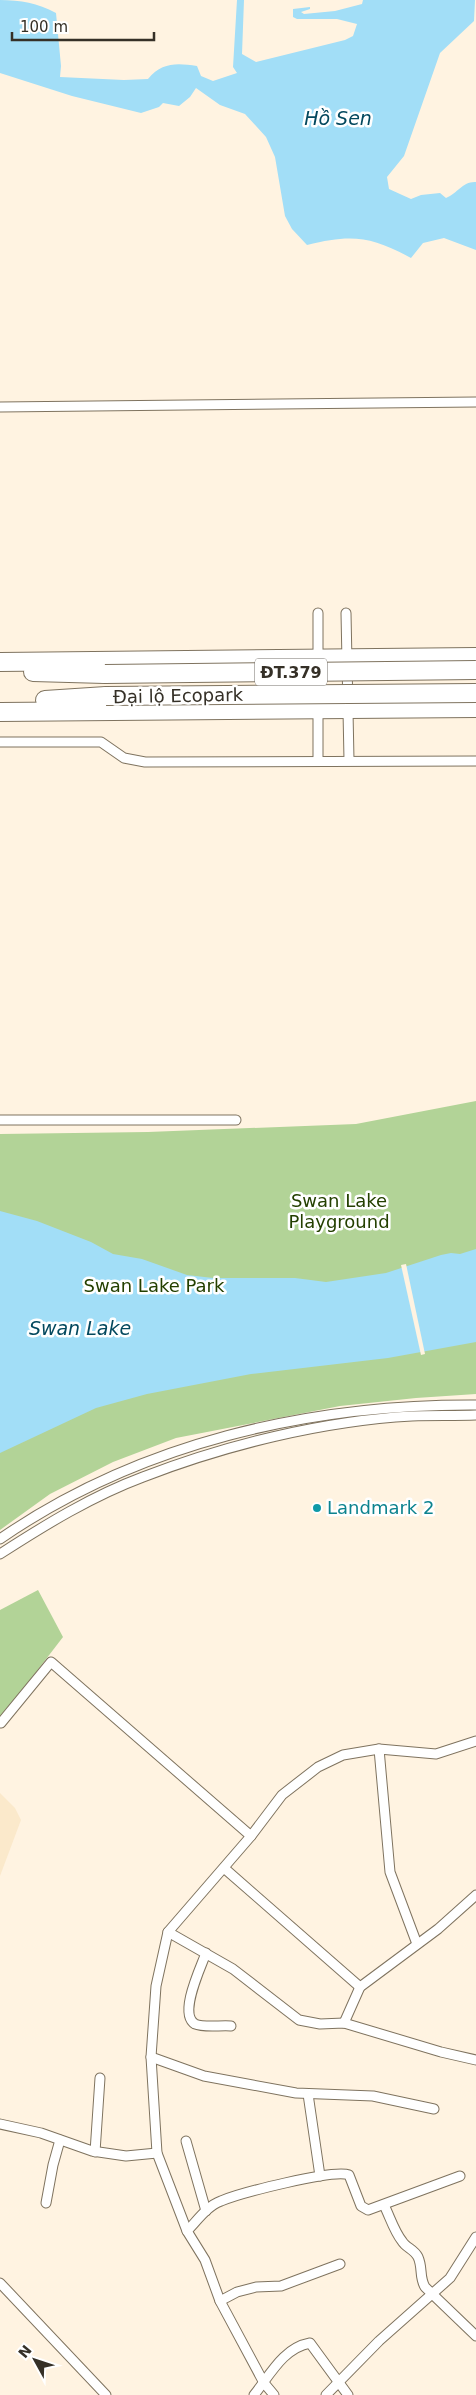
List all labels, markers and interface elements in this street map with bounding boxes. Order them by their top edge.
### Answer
scale bar [12,10,155,42]
text: 100 m [20,18,68,36]
water label: Hồ Sen [304,107,372,129]
road number: ĐT.379 [255,659,327,686]
street label: Đại lộ Ecopark [113,684,244,707]
park label: Swan Lake Playground [288,1190,390,1232]
park label: Swan Lake Park [84,1275,225,1296]
water label: Swan Lake [29,1317,131,1339]
place label: Landmark 2 [327,1497,434,1518]
marker: Landmark 2 [311,1502,323,1514]
north arrow [10,2335,60,2385]
text: N [15,2342,35,2361]

